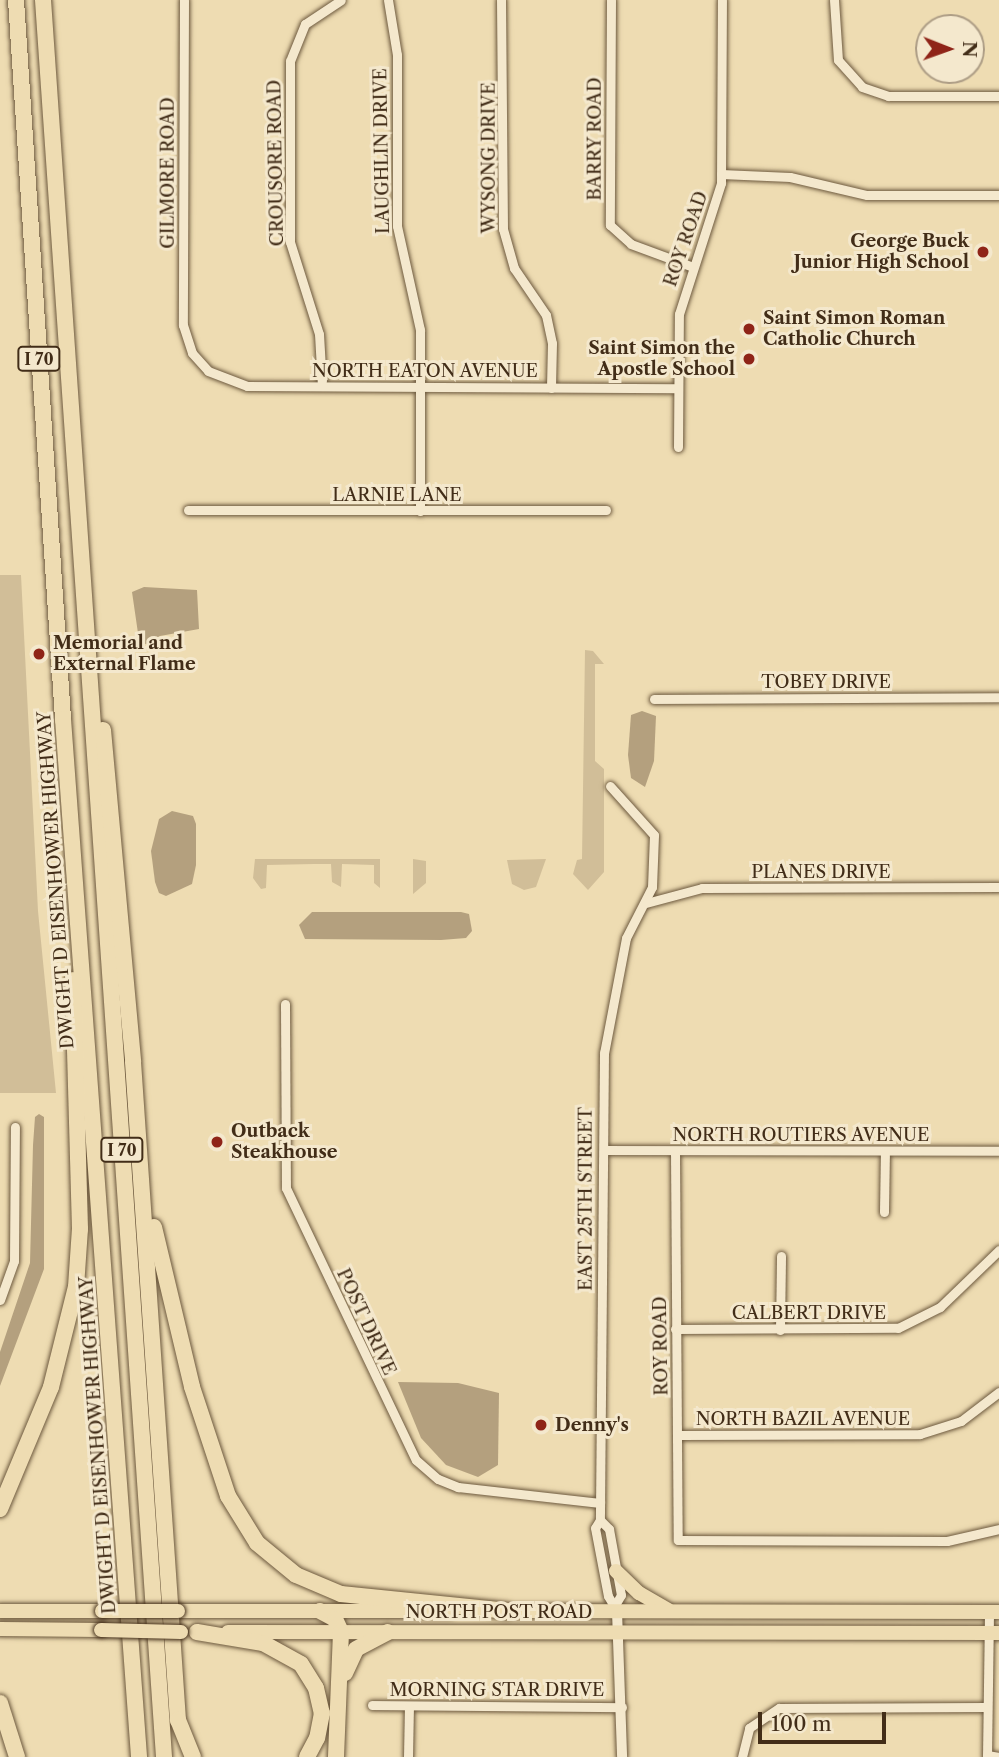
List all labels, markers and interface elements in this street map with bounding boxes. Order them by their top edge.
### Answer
north arrow [915,14,985,84]
text: N [958,41,981,58]
street label: LAUGHLIN DRIVE [370,68,394,234]
street label: BARRY ROAD [584,77,606,201]
street label: CROUSORE ROAD [264,79,288,247]
street label: WYSONG DRIVE [478,82,500,234]
street label: GILMORE ROAD [157,97,179,249]
street label: ROY ROAD [660,188,712,290]
place label: George Buck Junior High School [794,231,969,274]
marker: George Buck Junior High School [975,244,991,260]
place label: Saint Simon Roman Catholic Church [763,308,945,350]
marker: Saint Simon Roman Catholic Church [741,321,757,337]
place label: Saint Simon the Apostle School [588,338,735,380]
road number: I 70 [16,346,62,372]
marker: Saint Simon the Apostle School [741,351,757,367]
street label: NORTH EATON AVENUE [312,360,538,382]
street label: LARNIE LANE [332,484,462,506]
place label: Memorial and External Flame [53,633,196,676]
marker: Memorial and External Flame [31,646,47,662]
street label: TOBEY DRIVE [761,671,891,693]
street label: DWIGHT D EISENHOWER HIGHWAY [33,710,79,1050]
street label: PLANES DRIVE [751,861,891,883]
street label: EAST 25TH STREET [575,1107,597,1291]
place label: Outback Steakhouse [231,1121,338,1164]
street label: NORTH ROUTIERS AVENUE [672,1124,930,1146]
marker: Outback Steakhouse [209,1134,225,1150]
road number: I 70 [99,1138,145,1162]
street label: POST DRIVE [332,1265,400,1379]
street label: DWIGHT D EISENHOWER HIGHWAY [75,1275,121,1615]
street label: ROY ROAD [649,1296,673,1396]
street label: CALBERT DRIVE [732,1302,886,1324]
street label: NORTH BAZIL AVENUE [695,1408,911,1430]
place label: Denny's [555,1414,629,1436]
marker: Denny's [533,1417,549,1433]
street label: NORTH POST ROAD [405,1601,593,1623]
street label: MORNING STAR DRIVE [389,1679,605,1701]
scale bar [761,1698,889,1742]
text: 100 m [771,1711,832,1736]

